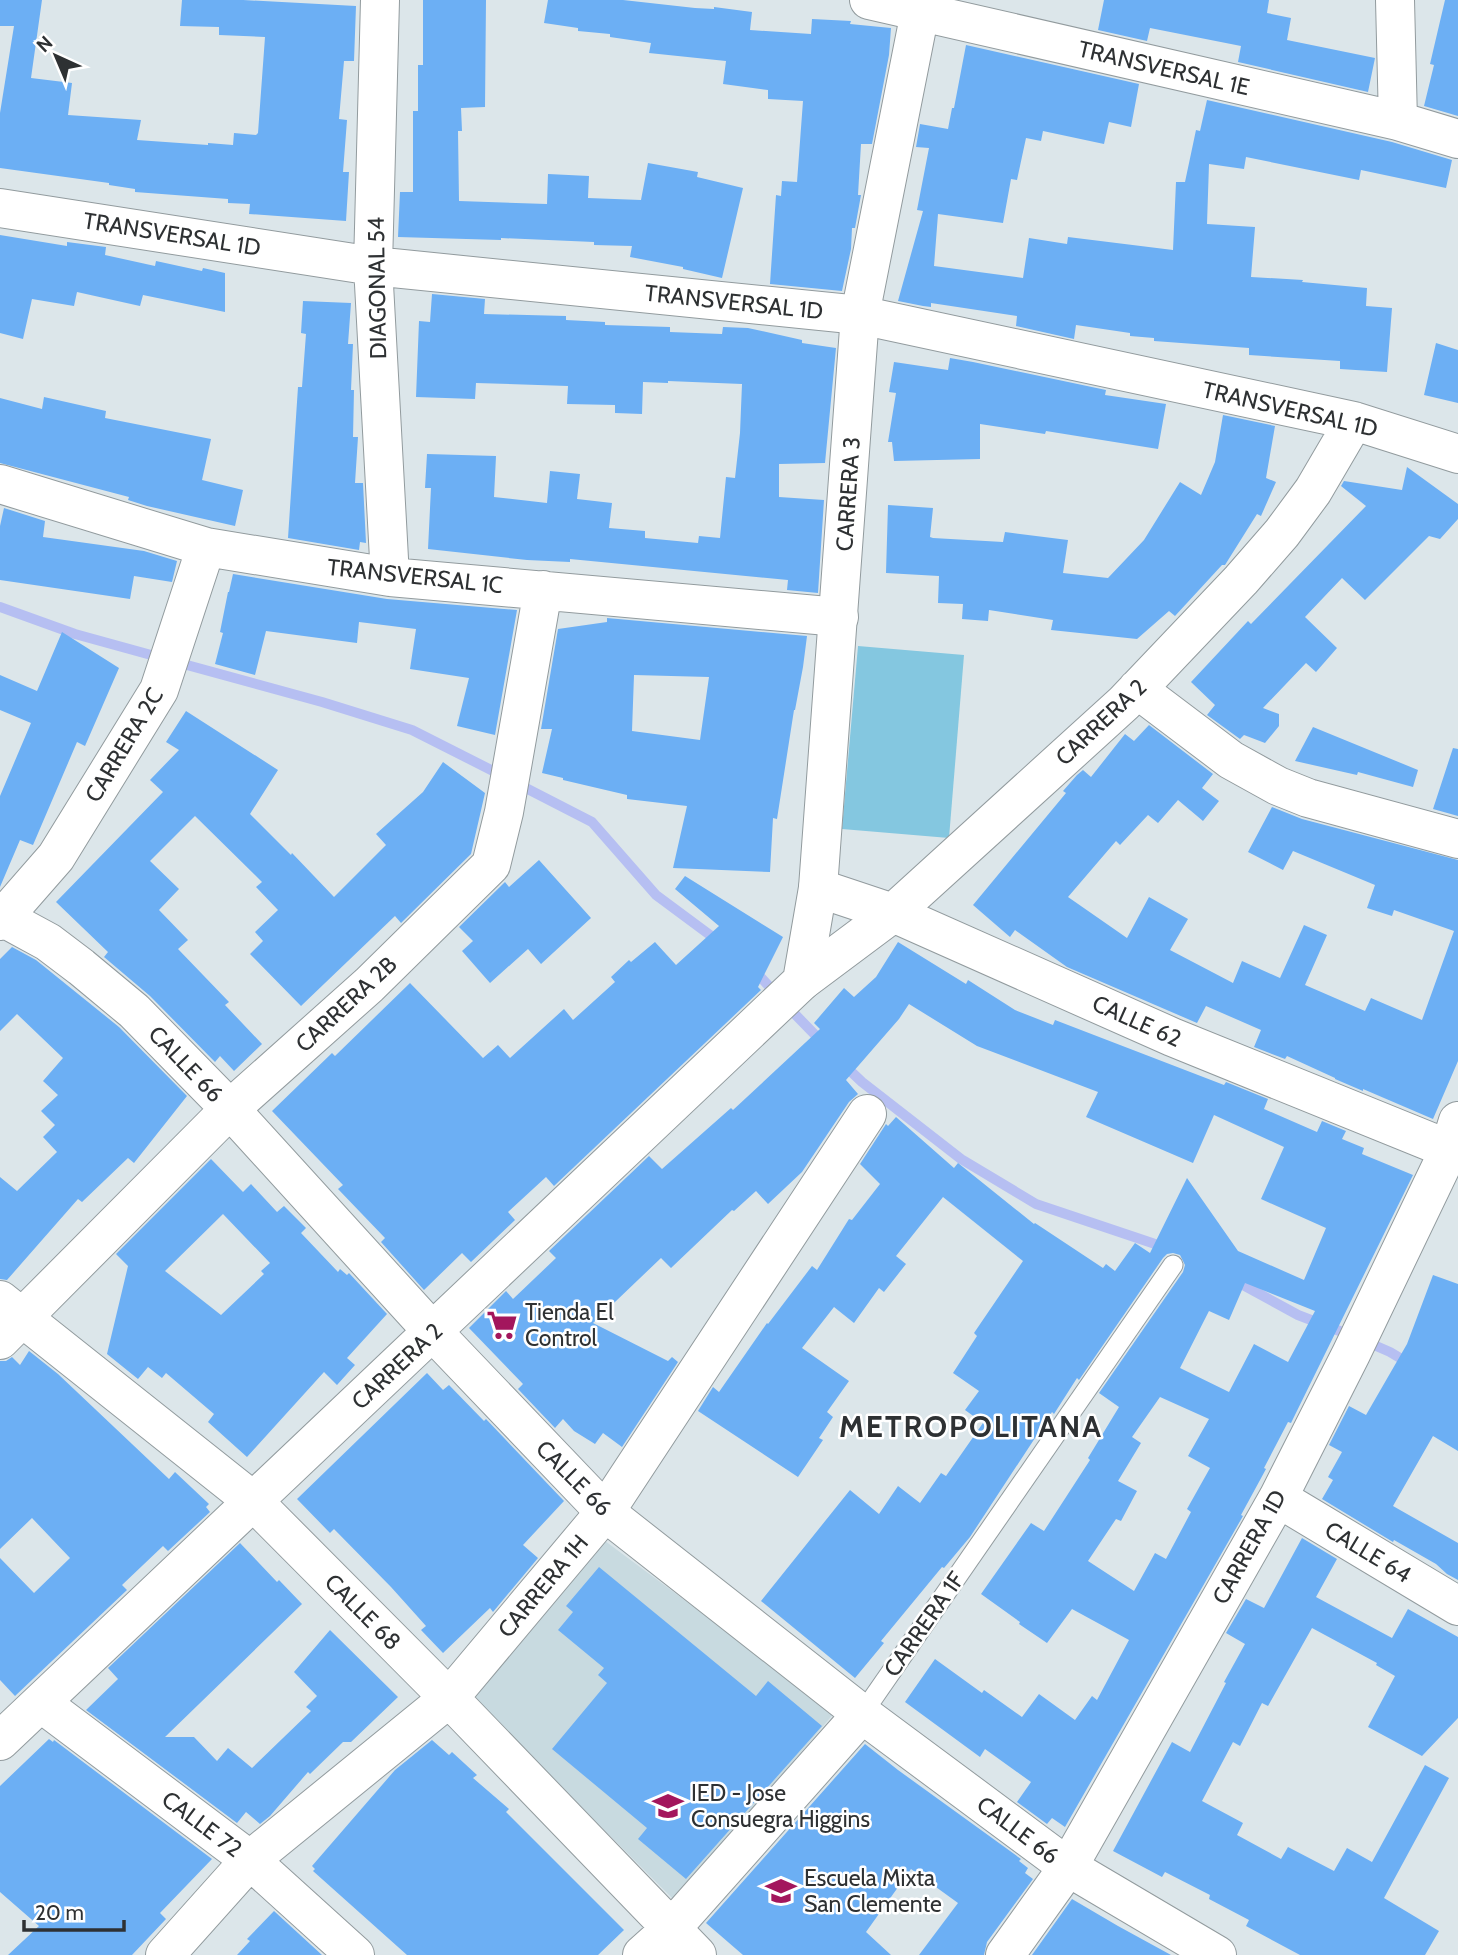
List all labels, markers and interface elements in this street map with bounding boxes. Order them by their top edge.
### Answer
north arrow [21,21,91,91]
text: N [32,31,57,57]
street label: TRANSVERSAL 1E [1076,35,1252,101]
street label: TRANSVERSAL 1D [81,206,263,262]
street label: DIAGONAL 54 [362,217,392,359]
street label: TRANSVERSAL 1D [643,279,825,325]
street label: TRANSVERSAL 1D [1200,375,1380,443]
street label: CARRERA 3 [830,436,866,552]
street label: TRANSVERSAL 1C [326,553,504,599]
street label: CARRERA 2 [1050,673,1152,771]
street label: CARRERA 2C [79,683,169,807]
street label: CARRERA 2B [290,950,402,1058]
street label: CALLE 62 [1088,989,1186,1053]
street label: CALLE 66 [143,1020,229,1108]
place label: Tienda El Control [525,1298,614,1352]
supermarket icon: Tienda El Control [485,1308,519,1342]
street label: CARRERA 2 [346,1317,448,1415]
district label: METROPOLITANA [839,1408,1103,1445]
street label: CALLE 66 [530,1434,618,1522]
street label: CARRERA 1D [1206,1485,1292,1609]
street label: CALLE 64 [1320,1515,1416,1589]
street label: CARRERA 1H [492,1529,594,1643]
street label: CARRERA 1F [878,1566,970,1682]
street label: CALLE 68 [319,1568,407,1656]
place label: IED - Jose Consuegra Higgins [691,1779,870,1833]
street label: CALLE 72 [156,1785,248,1863]
school or university icon: IED - Jose Consuegra Higgins [651,1789,685,1823]
street label: CALLE 66 [971,1790,1065,1870]
place label: Escuela Mixta San Clemente [804,1864,942,1918]
school or university icon: Escuela Mixta San Clemente [764,1874,798,1908]
scale bar [24,1888,124,1932]
text: 20 m [35,1900,84,1925]

